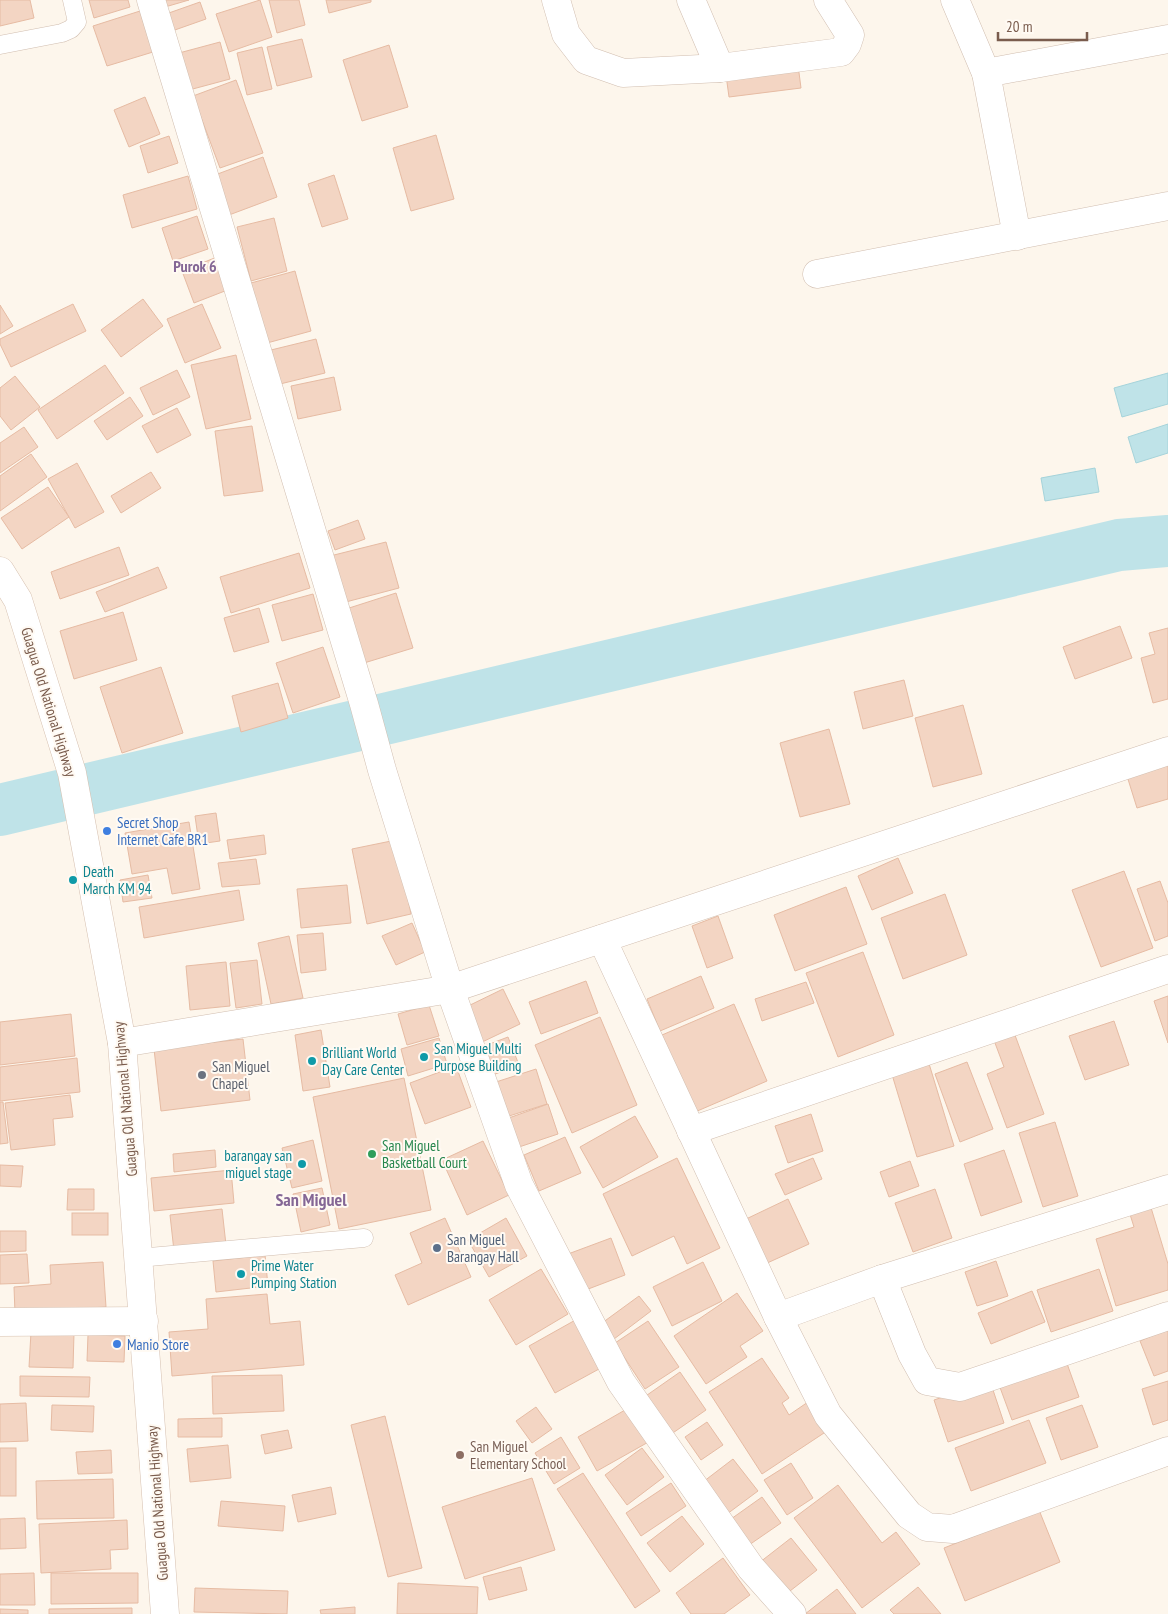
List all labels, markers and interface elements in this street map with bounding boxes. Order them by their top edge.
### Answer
scale bar [998,10,1087,42]
text: 20 m [1006,17,1032,36]
district label: Purok 6 [173,256,217,276]
street label: Guagua Old National Highway [17,625,81,779]
place label: Secret Shop Internet Cafe BR1 [117,813,208,849]
marker: Secret Shop Internet Cafe BR1 [101,825,113,837]
place label: Death March KM 94 [83,862,152,898]
marker: Death March KM 94 [67,874,79,886]
street label: Guagua Old National Highway [109,1020,141,1177]
place label: San Miguel Multi Purpose Building [434,1039,522,1075]
place label: Brilliant World Day Care Center [322,1043,405,1079]
marker: San Miguel Multi Purpose Building [418,1051,430,1063]
marker: Brilliant World Day Care Center [306,1055,318,1067]
place label: San Miguel Chapel [212,1057,270,1093]
marker: San Miguel Chapel [196,1069,208,1081]
place label: San Miguel Basketball Court [382,1136,467,1172]
place label: barangay san miguel stage [224,1146,292,1182]
marker: San Miguel Basketball Court [366,1148,378,1160]
marker: barangay san miguel stage [296,1158,308,1170]
district label: San Miguel [275,1188,347,1211]
place label: San Miguel Barangay Hall [447,1230,519,1266]
marker: San Miguel Barangay Hall [431,1242,443,1254]
place label: Prime Water Pumping Station [251,1256,337,1292]
marker: Prime Water Pumping Station [235,1268,247,1280]
place label: Manio Store [127,1335,189,1354]
marker: Manio Store [111,1338,123,1350]
street label: Guagua Old National Highway [142,1424,172,1581]
place label: San Miguel Elementary School [470,1437,567,1473]
marker: San Miguel Elementary School [454,1449,466,1461]

